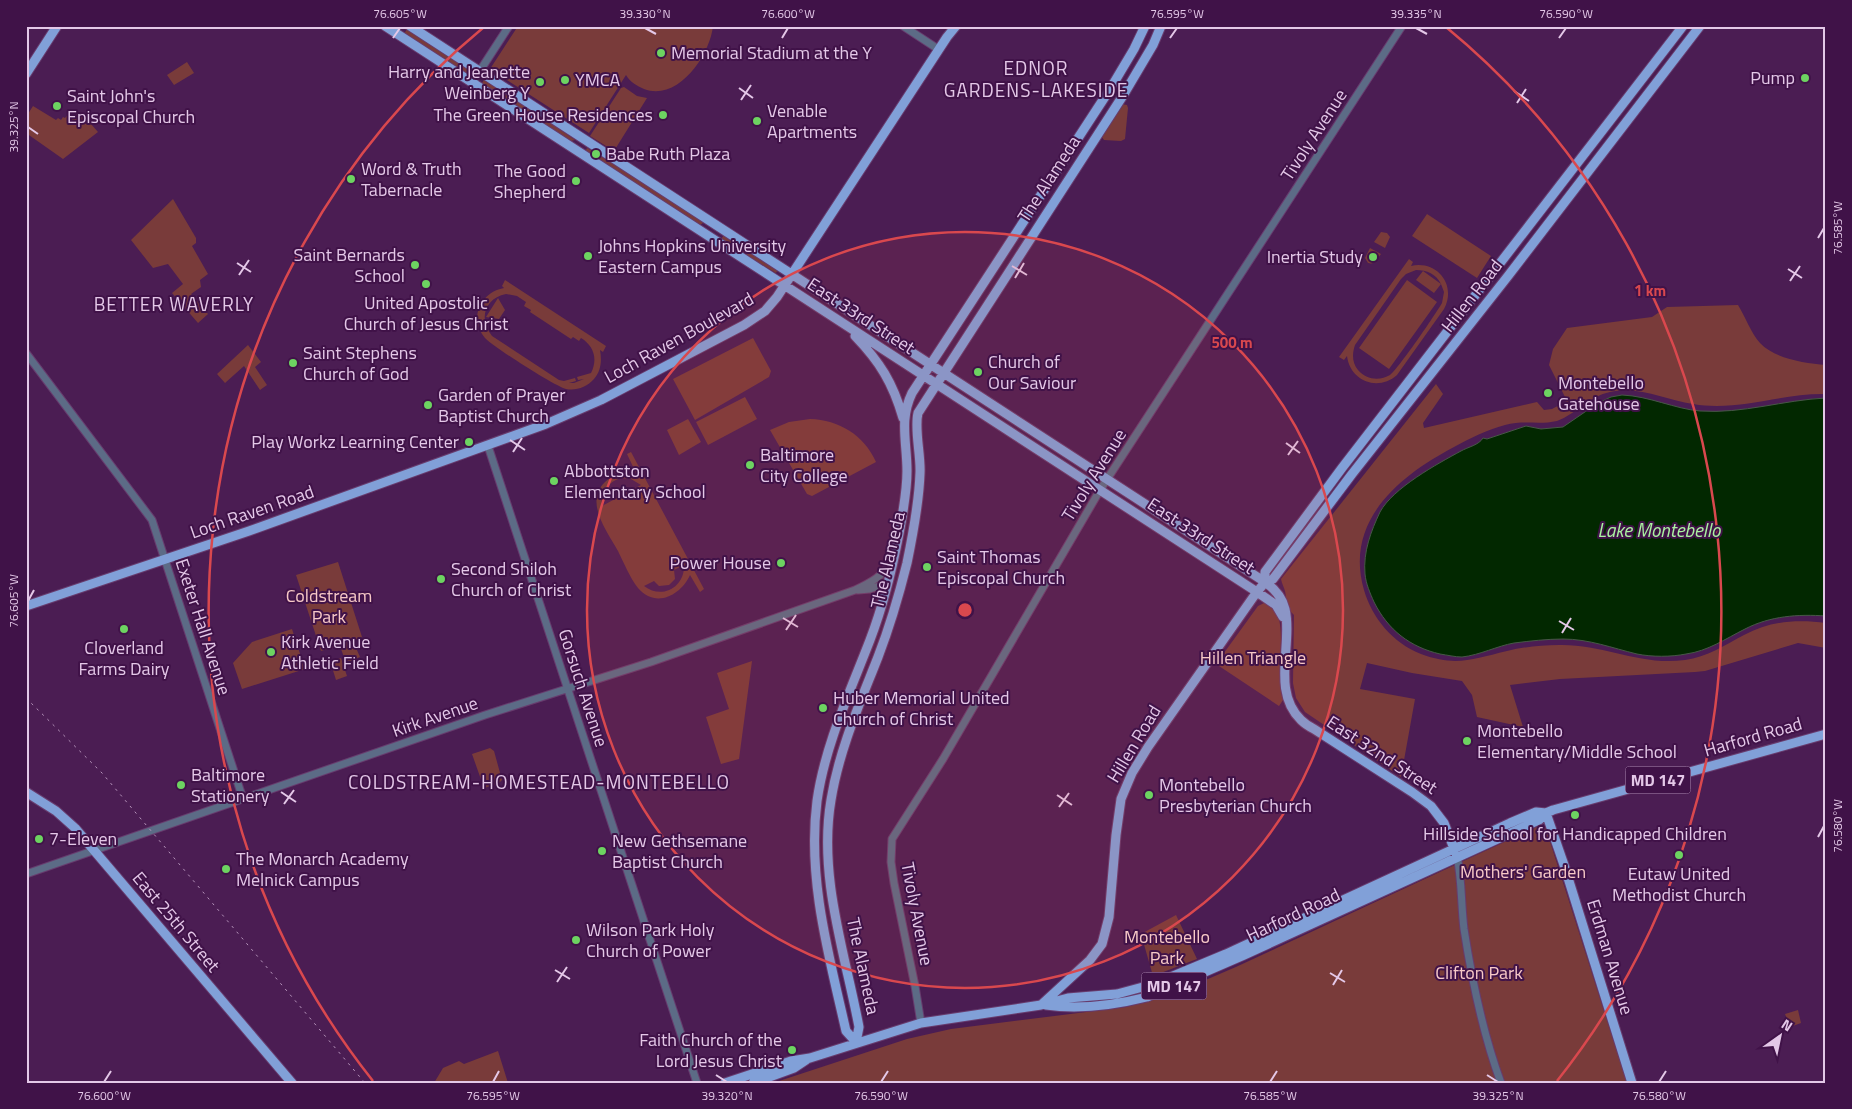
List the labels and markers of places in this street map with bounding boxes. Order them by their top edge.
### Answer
place label: Memorial Stadium at the Y [671,39,872,66]
marker: Memorial Stadium at the Y [655,47,667,59]
place label: Harry and Jeanette Weinberg Y [388,58,530,106]
place label: Pump [1750,64,1795,91]
place label: YMCA [575,66,621,93]
marker: Pump [1799,72,1811,84]
marker: YMCA [559,74,571,86]
marker: Harry and Jeanette Weinberg Y [534,76,546,88]
place label: Saint John's Episcopal Church [67,82,195,130]
place label: Venable Apartments [767,97,857,145]
marker: Saint John's Episcopal Church [51,100,63,112]
place label: The Green House Residences [434,101,653,128]
marker: The Green House Residences [657,109,669,121]
marker: Venable Apartments [751,115,763,127]
place label: Babe Ruth Plaza [606,140,730,167]
marker: Babe Ruth Plaza [590,148,602,160]
place label: Word & Truth Tabernacle [361,155,462,203]
place label: The Good Shepherd [494,157,566,205]
marker: Word & Truth Tabernacle [345,173,357,185]
marker: The Good Shepherd [570,175,582,187]
place label: Johns Hopkins University Eastern Campus [598,232,787,280]
place label: Saint Bernards School [293,241,405,289]
place label: Inertia Study [1267,243,1363,270]
marker: Johns Hopkins University Eastern Campus [582,250,594,262]
marker: Inertia Study [1367,251,1379,263]
marker: Saint Bernards School [409,259,421,271]
marker: United Apostolic Church of Jesus Christ [420,278,432,290]
place label: United Apostolic Church of Jesus Christ [344,289,509,337]
place label: Saint Stephens Church of God [303,339,417,387]
place label: Church of Our Saviour [988,348,1076,396]
marker: Saint Stephens Church of God [287,357,299,369]
marker: Church of Our Saviour [972,366,984,378]
place label: Montebello Gatehouse [1558,369,1644,417]
place label: Garden of Prayer Baptist Church [438,381,565,429]
marker: Montebello Gatehouse [1542,387,1554,399]
marker: Garden of Prayer Baptist Church [422,399,434,411]
place label: Play Workz Learning Center [251,428,459,455]
marker: Play Workz Learning Center [463,436,475,448]
place label: Baltimore City College [760,441,848,489]
place label: Abbottston Elementary School [564,457,706,505]
marker: Baltimore City College [744,459,756,471]
marker: Abbottston Elementary School [548,475,560,487]
place label: Saint Thomas Episcopal Church [937,543,1065,591]
place label: Power House [669,549,771,576]
place label: Second Shiloh Church of Christ [451,555,572,603]
marker: Power House [775,557,787,569]
marker: Saint Thomas Episcopal Church [921,561,933,573]
marker: Second Shiloh Church of Christ [435,573,447,585]
centre of rings [956,601,974,619]
marker: Cloverland Farms Dairy [118,623,130,635]
place label: Kirk Avenue Athletic Field [281,628,379,676]
place label: Cloverland Farms Dairy [79,634,170,682]
marker: Kirk Avenue Athletic Field [265,646,277,658]
place label: Huber Memorial United Church of Christ [833,684,1010,732]
marker: Huber Memorial United Church of Christ [817,702,829,714]
place label: Montebello Elementary/Middle School [1477,717,1677,765]
marker: Montebello Elementary/Middle School [1461,735,1473,747]
place label: Baltimore Stationery [191,761,270,809]
place label: Montebello Presbyterian Church [1159,771,1312,819]
marker: Baltimore Stationery [175,779,187,791]
marker: Montebello Presbyterian Church [1143,789,1155,801]
marker: Hillside School for Handicapped Children [1569,809,1581,821]
place label: Hillside School for Handicapped Children [1423,820,1727,847]
place label: 7-Eleven [49,825,117,852]
place label: New Gethsemane Baptist Church [612,827,747,875]
marker: 7-Eleven [33,833,45,845]
place label: The Monarch Academy Melnick Campus [236,845,409,893]
marker: New Gethsemane Baptist Church [596,845,608,857]
marker: Eutaw United Methodist Church [1673,849,1685,861]
place label: Eutaw United Methodist Church [1612,860,1746,908]
marker: The Monarch Academy Melnick Campus [220,863,232,875]
place label: Wilson Park Holy Church of Power [586,916,715,964]
marker: Wilson Park Holy Church of Power [570,934,582,946]
place label: Faith Church of the Lord Jesus Christ [639,1026,783,1074]
marker: Faith Church of the Lord Jesus Christ [786,1044,798,1056]

